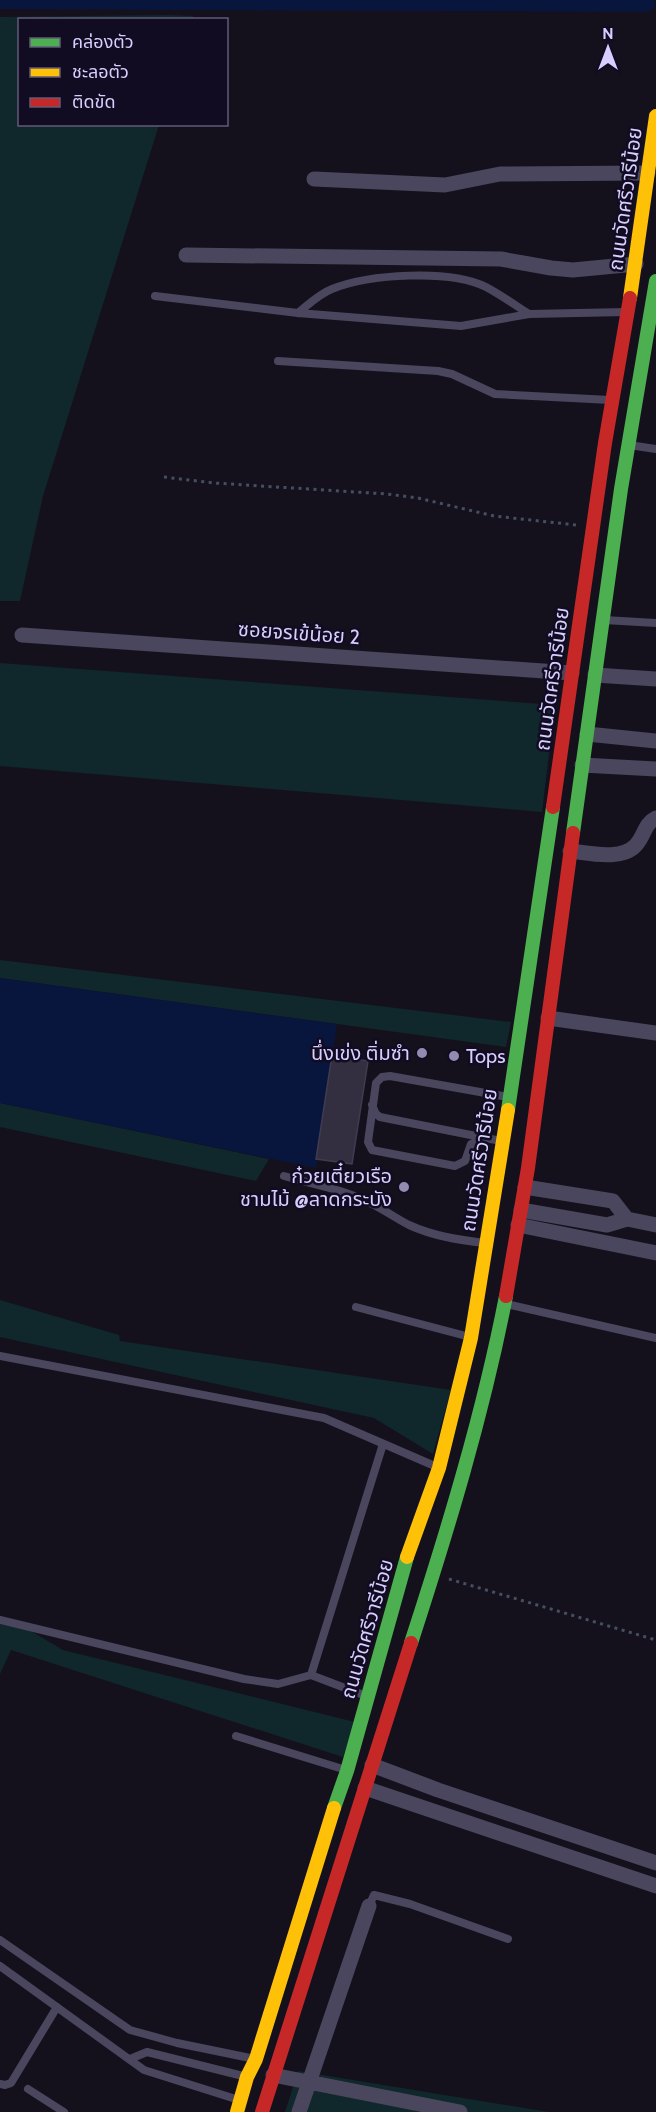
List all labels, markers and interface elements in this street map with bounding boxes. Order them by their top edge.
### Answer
legend [18,18,228,126]
north arrow [578,18,638,78]
text: N [602,24,614,43]
text: คล่องตัว [72,31,134,53]
text: ชะลอตัว [72,61,129,83]
text: ติดขัด [72,91,115,113]
street label: ถนนวัดศรีวารีน้อย [603,126,647,272]
street label: ถนนวัดศรีวารีน้อย [530,606,574,752]
street label: ซอยจรเข้น้อย 2 [237,617,361,649]
place label: นึ่งเข่ง ติ่มซำ [311,1039,410,1065]
place label: Tops [466,1044,506,1068]
marker: นึ่งเข่ง ติ่มซำ [415,1046,429,1060]
marker: Tops [447,1049,461,1063]
street label: ถนนวัดศรีวารีน้อย [456,1087,502,1233]
place label: ก๋วยเตี๋ยวเรือ ชามไม้ @ลาดกระบัง [240,1162,392,1211]
marker: ก๋วยเตี๋ยวเรือ ชามไม้ @ลาดกระบัง [397,1180,411,1194]
street label: ถนนวัดศรีวารีน้อย [336,1556,398,1702]

